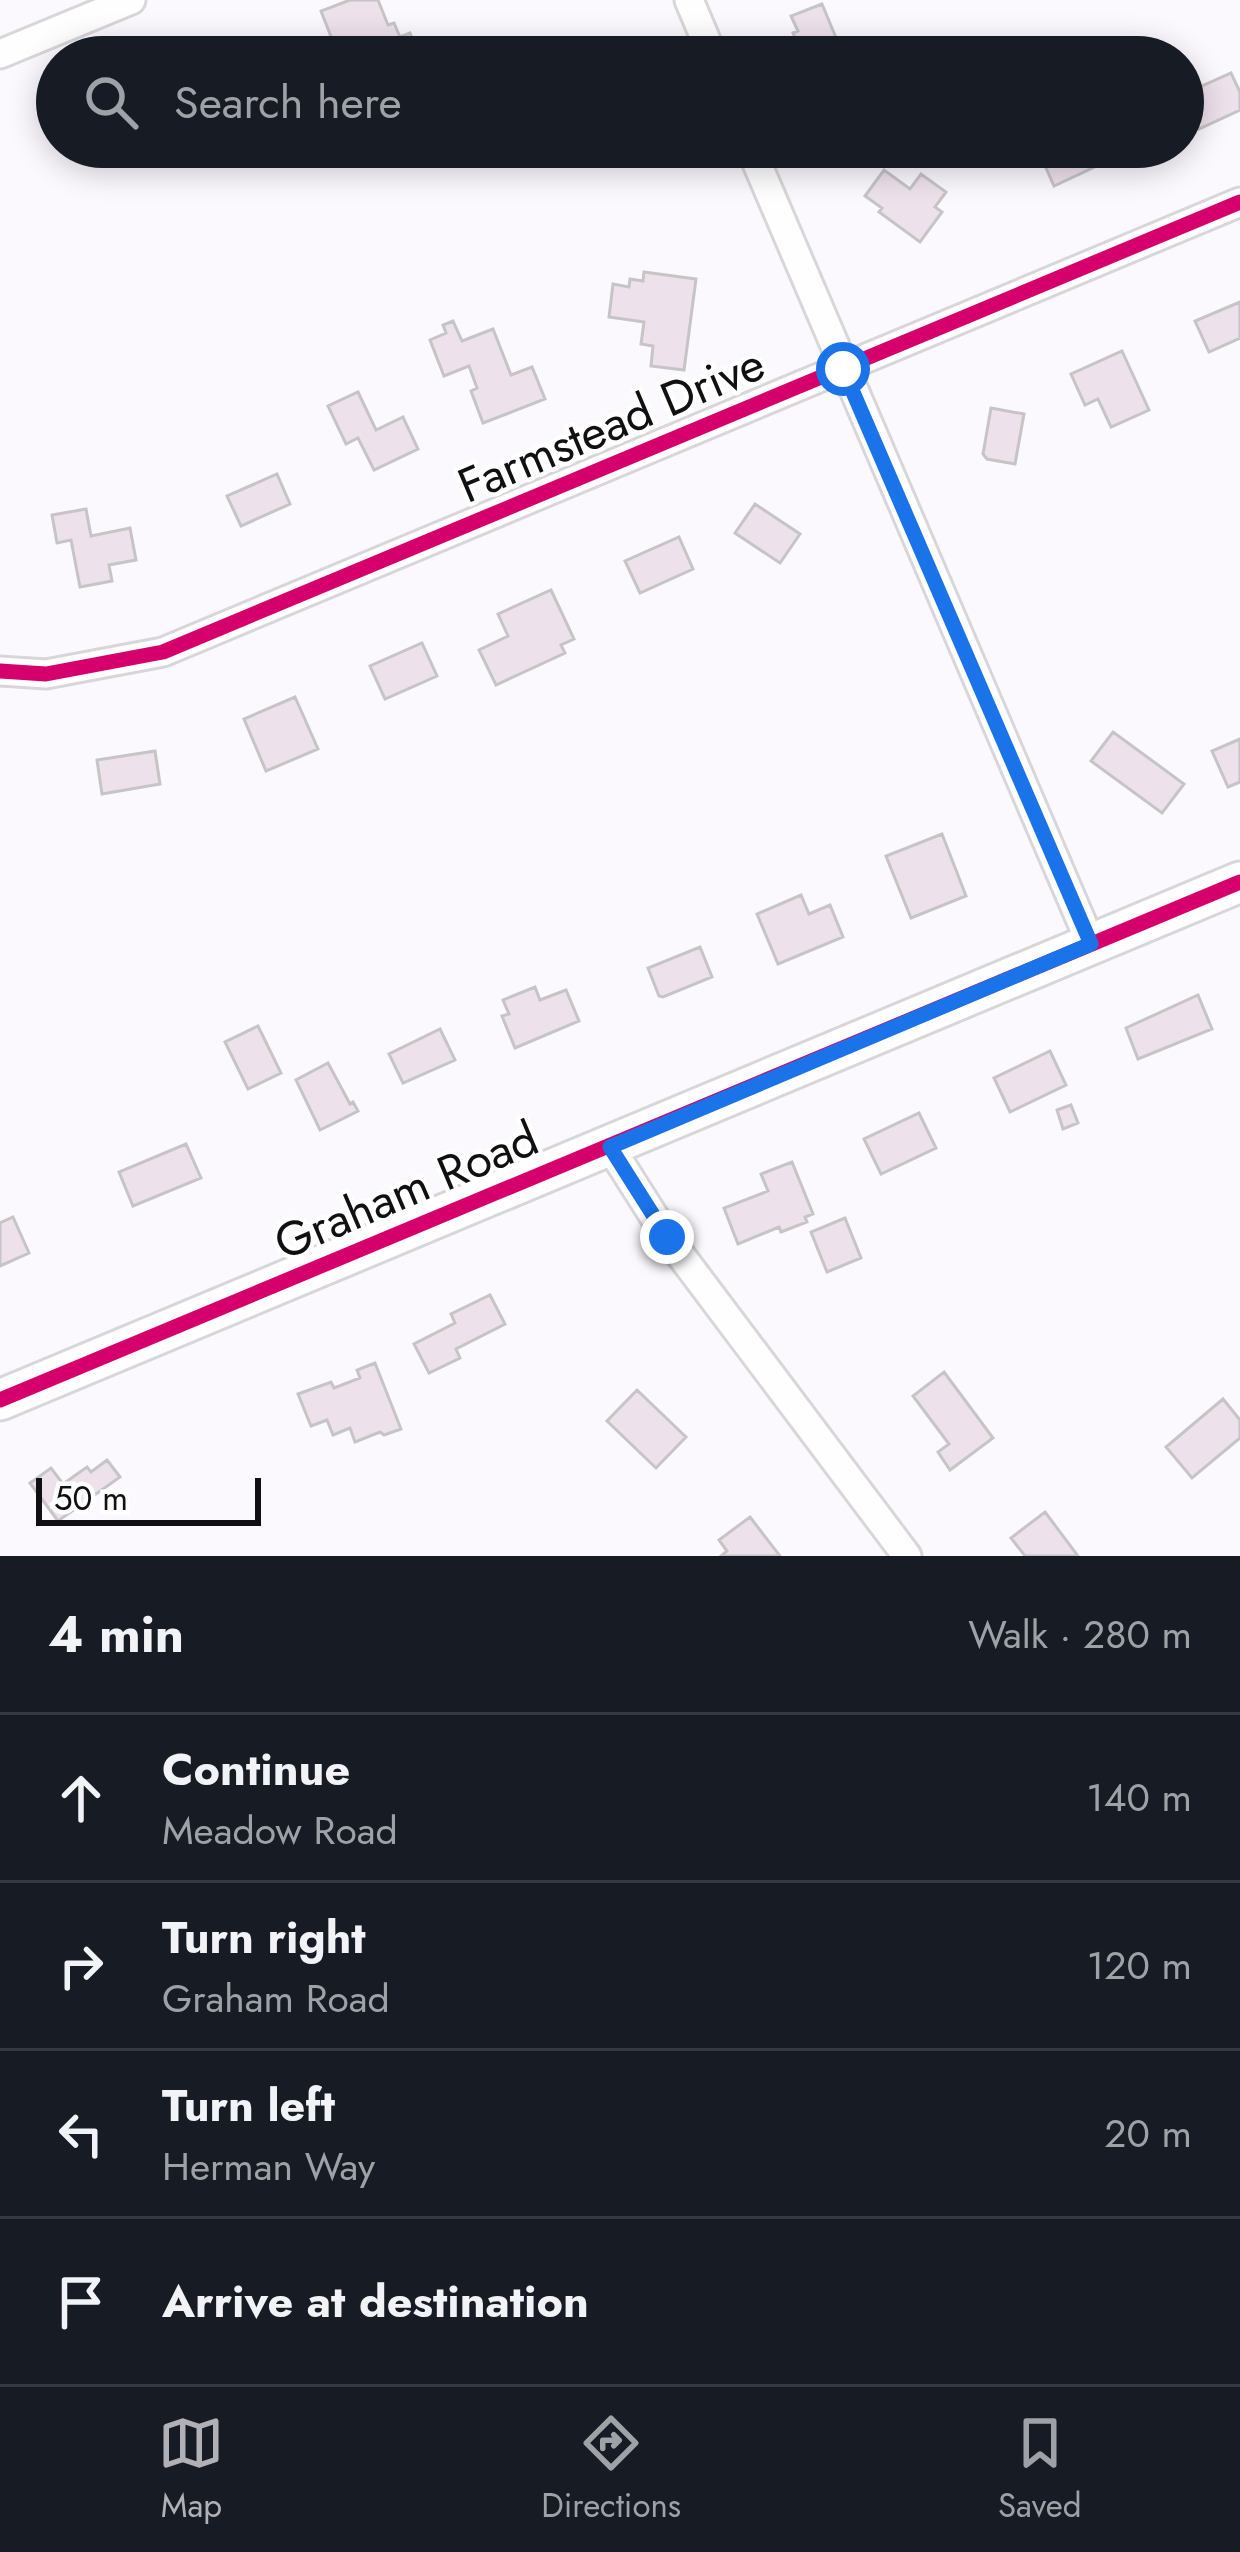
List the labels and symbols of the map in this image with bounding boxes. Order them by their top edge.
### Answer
street label: Farmstead Drive [447,329,775,520]
route start [816,342,870,396]
street label: Graham Road [264,1104,549,1277]
route end [640,1210,694,1264]
scale bar [36,1472,261,1525]

